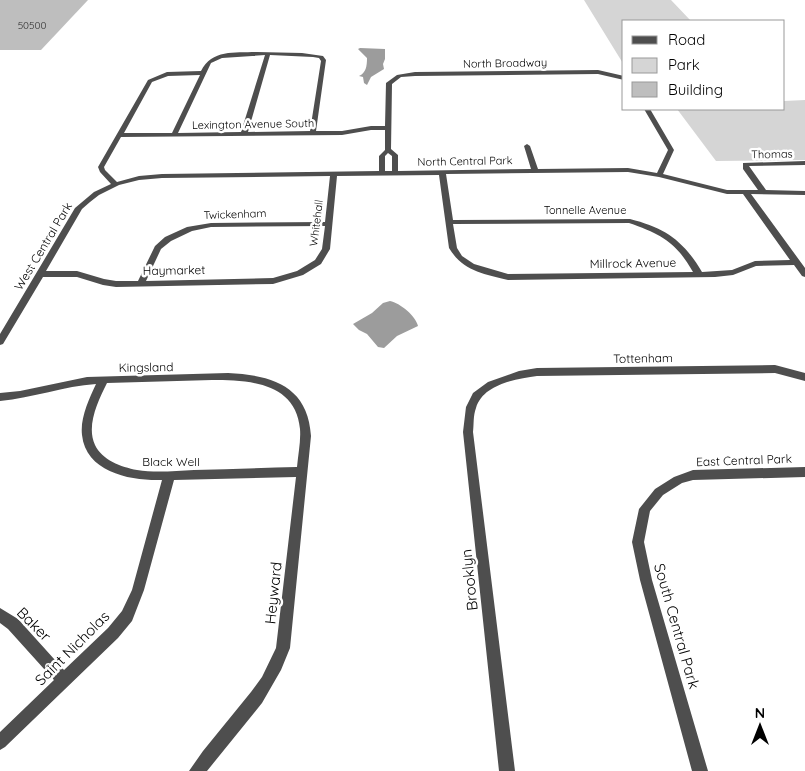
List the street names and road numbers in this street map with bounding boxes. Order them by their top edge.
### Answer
street label: North Broadway [463,55,547,71]
street label: Lexington Avenue South [192,116,314,132]
street label: Thomas [751,147,793,161]
street label: North Central Park [417,153,513,169]
street label: West Central Park [11,199,75,293]
street label: Whitehall [306,199,326,247]
street label: Tonnelle Avenue [544,203,626,217]
street label: Twickenham [203,206,267,222]
street label: Millrock Avenue [590,255,677,271]
street label: Haymarket [143,262,205,278]
street label: Tottenham [613,350,673,366]
street label: Kingsland [118,359,174,375]
street label: East Central Park [696,451,792,469]
street label: Black Well [142,454,200,469]
street label: Brooklyn [456,548,482,612]
street label: Heyward [260,561,286,625]
street label: South Central Park [650,561,704,691]
street label: Baker [13,603,55,645]
street label: Saint Nicholas [31,607,113,689]

